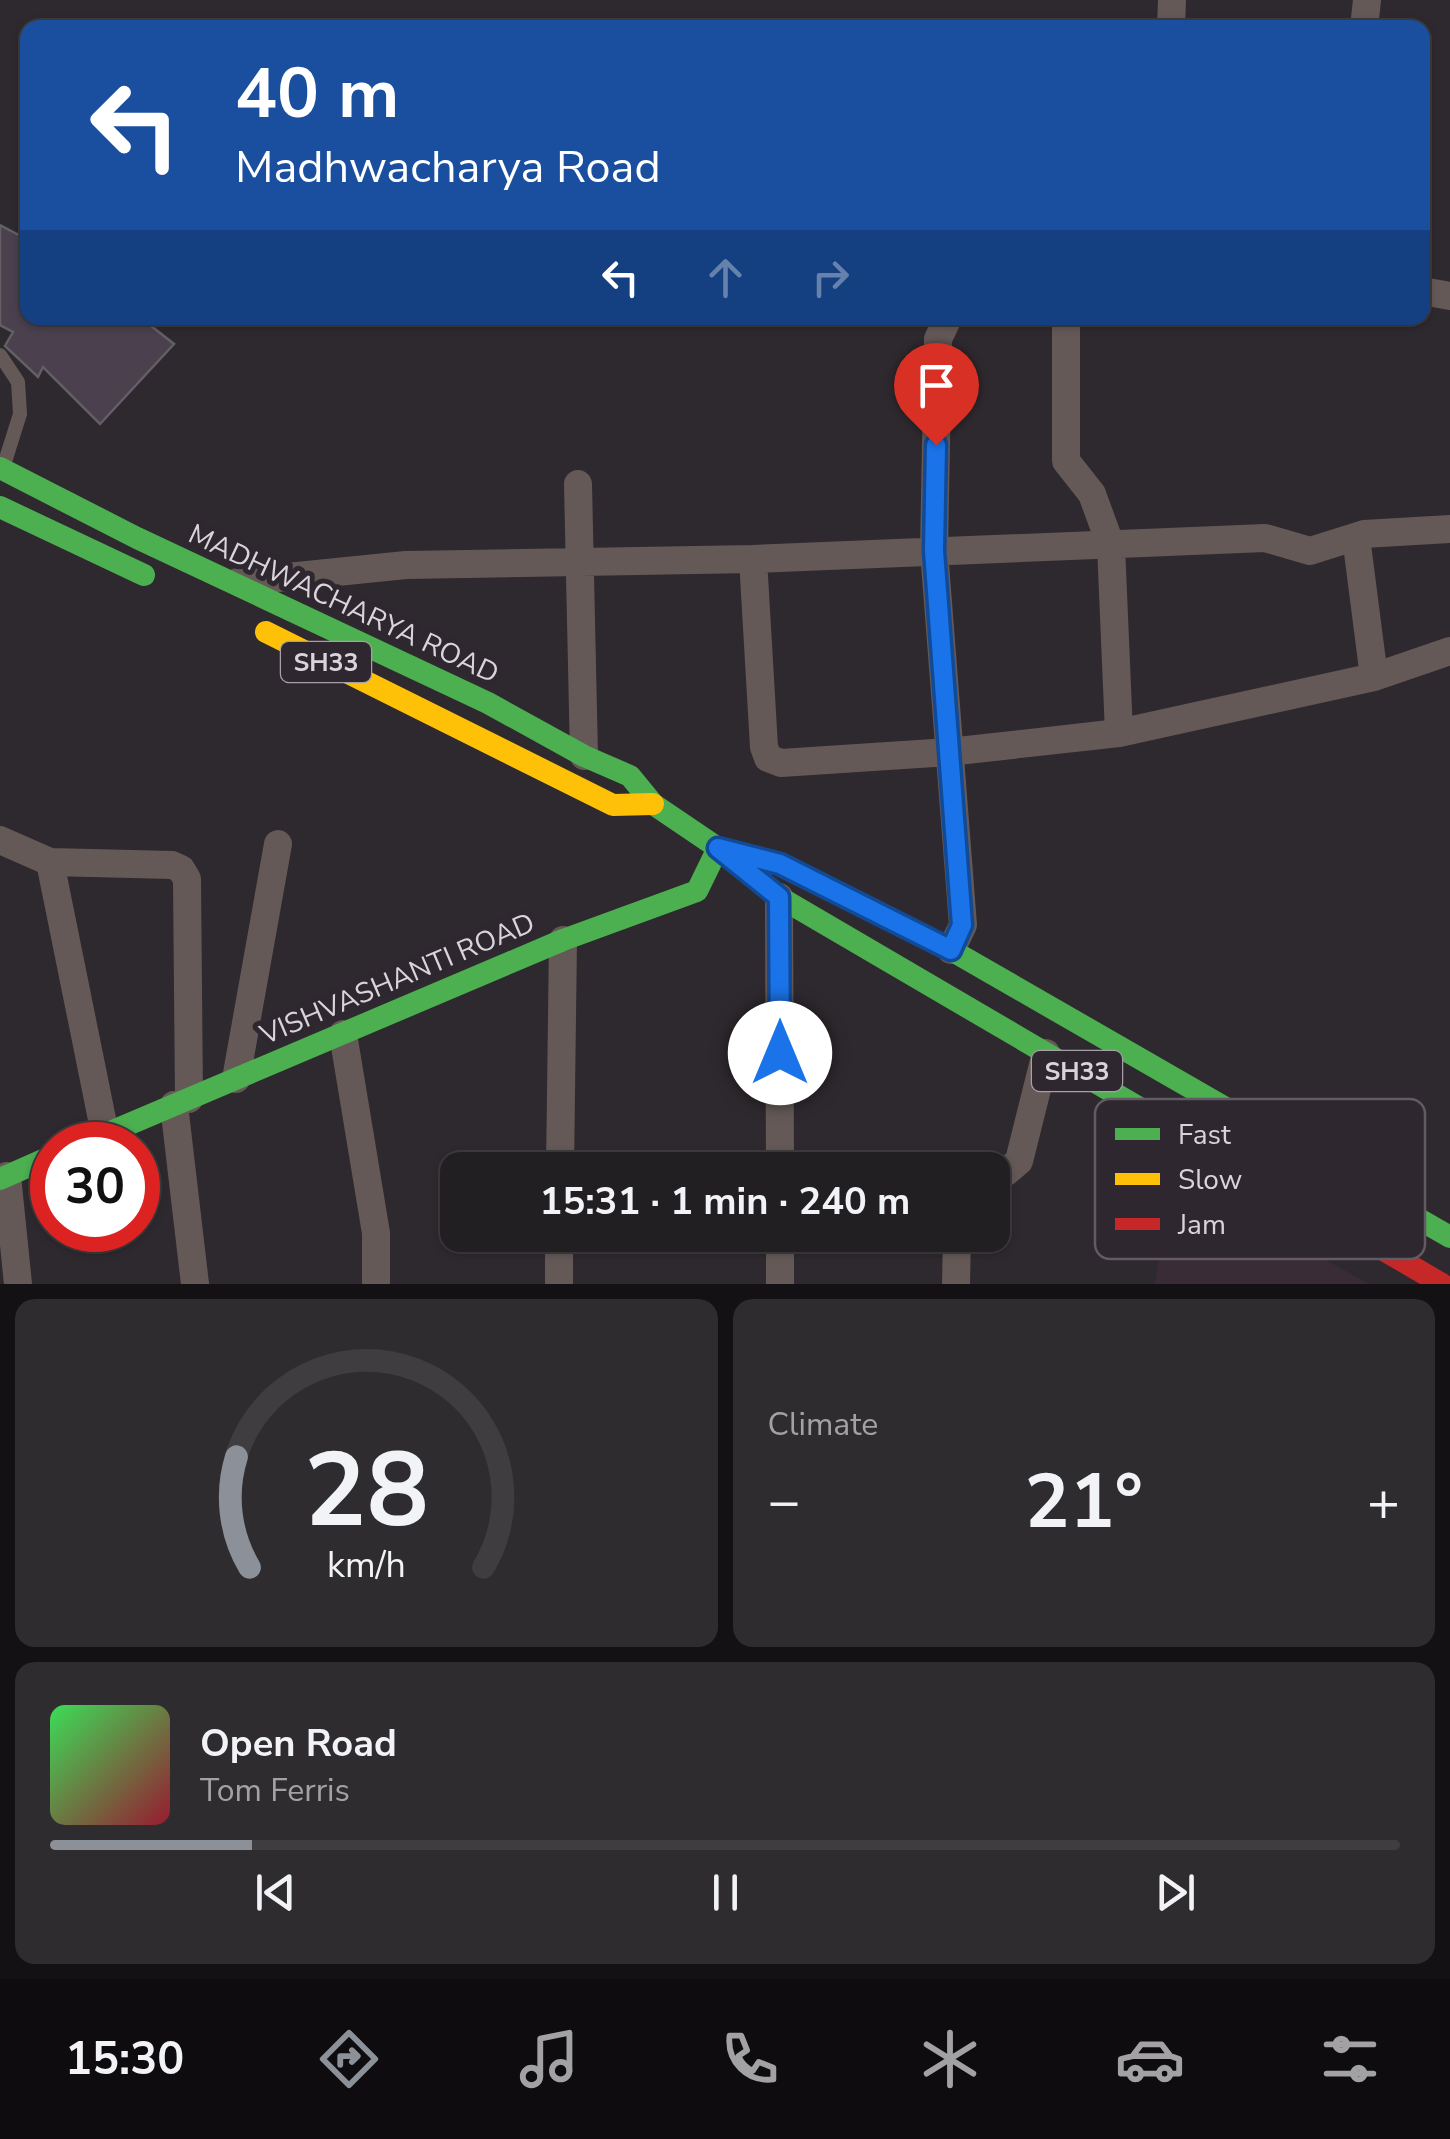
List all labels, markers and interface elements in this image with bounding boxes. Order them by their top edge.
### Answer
text: 40 m [235,46,399,142]
icon: left [70,60,200,190]
text: Madhwacharya Road [235,137,661,198]
icon: left [593,250,648,305]
icon: ahead [698,250,753,305]
icon: right [803,250,858,305]
pin [894,343,979,446]
icon: arrive [909,358,964,413]
street label: MADHWACHARYA ROAD [182,515,505,693]
road number: SH33 [281,642,371,682]
street label: VISHVASHANTI ROAD [253,904,540,1054]
position arrow [728,1001,832,1105]
road number: SH33 [1032,1051,1122,1091]
legend [1095,1099,1425,1259]
text: Fast [1178,1116,1231,1154]
speed limit sign: 30 [30,1122,160,1252]
text: Slow [1178,1161,1242,1199]
text: 15:31 · 1 min · 240 m [540,1176,910,1227]
text: Jam [1177,1206,1226,1244]
text: Climate [768,1403,878,1446]
text: 28 [304,1420,429,1562]
text: 21° [1025,1451,1143,1553]
text: − [768,1464,801,1539]
text: + [1367,1464,1400,1539]
text: km/h [327,1541,406,1590]
text: Open Road [200,1718,397,1769]
text: Tom Ferris [200,1769,350,1812]
icon: previous [248,1865,303,1920]
icon: pause [698,1865,753,1920]
icon: next [1148,1865,1203,1920]
icon: directions [314,2024,384,2094]
icon: music [514,2024,584,2094]
icon: phone [715,2024,785,2094]
icon: climate [915,2024,985,2094]
icon: car [1115,2024,1185,2094]
icon: filters [1315,2024,1385,2094]
text: 15:30 [65,2029,184,2090]

